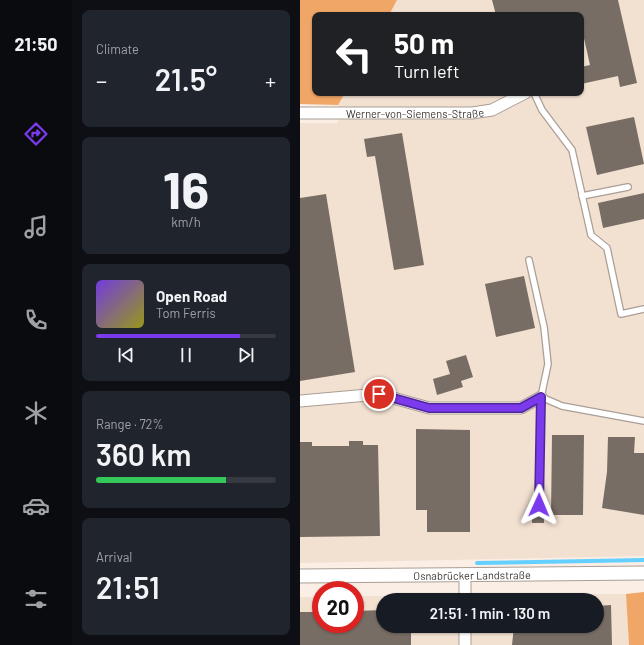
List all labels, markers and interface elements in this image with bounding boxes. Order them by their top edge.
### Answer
text: 50 m [394,26,454,60]
icon: left [328,28,380,80]
text: 21:50 [15,33,57,55]
text: Climate [96,41,139,57]
text: Turn left [394,60,460,82]
text: 21.5° [155,61,217,97]
text: − [96,67,107,93]
text: + [265,67,276,93]
street label: Werner-von-Siemens-Straße [346,105,485,120]
icon: directions [22,120,50,148]
text: 16 [163,157,209,219]
icon: music [22,213,50,241]
text: km/h [171,214,201,230]
text: Open Road [156,287,227,305]
text: Tom Ferris [156,305,216,321]
icon: phone [22,306,50,334]
icon: previous [115,344,137,366]
icon: pause [175,344,197,366]
icon: next [235,344,257,366]
pin [362,377,396,411]
icon: arrive [368,383,390,405]
icon: climate [22,399,50,427]
text: Range · 72% [96,416,164,432]
text: 360 km [96,436,191,472]
position arrow [518,484,560,526]
icon: car [22,492,50,520]
text: Arrival [96,549,132,565]
street label: Osnabrücker Landstraße [413,567,531,582]
text: 21:51 [96,569,159,605]
speed limit sign: 20 [312,581,364,633]
icon: filters [22,585,50,613]
text: 21:51 · 1 min · 130 m [430,604,550,622]

